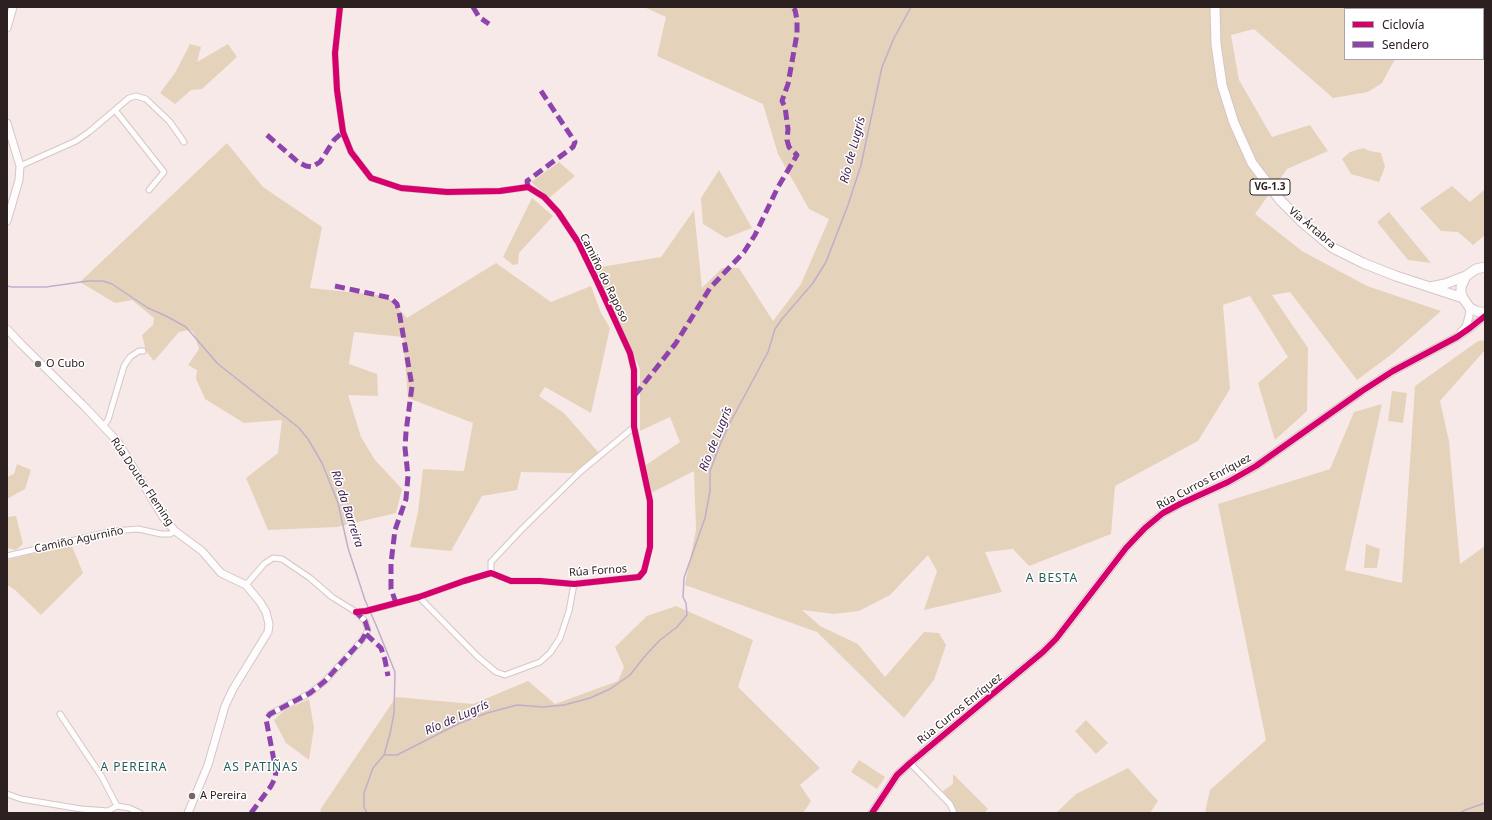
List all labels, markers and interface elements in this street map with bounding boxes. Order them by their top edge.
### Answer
legend [1344,8,1484,60]
text: Ciclovía [1382,16,1424,33]
text: Sendero [1382,36,1429,53]
water label: Río de Lugrís [837,115,869,185]
road number: VG-1.3 [1250,179,1290,195]
street label: Vía Ártabra [1286,204,1338,252]
street label: Camiño do Raposo [577,231,631,325]
place label: O Cubo [46,357,85,371]
marker: O Cubo [33,359,43,369]
water label: Río de Lugrís [696,405,736,473]
street label: Rúa Doutor Fleming [108,435,176,529]
street label: Rúa Curros Enríquez [1154,451,1254,513]
water label: Río da Barreira [328,468,366,550]
street label: Camiño Agurniño [33,524,125,556]
street label: Rúa Fornos [568,562,628,580]
district label: A BESTA [1026,572,1078,586]
street label: Rúa Curros Enríquez [915,671,1005,747]
water label: Río de Lugrís [423,697,491,739]
district label: A PEREIRA [100,761,168,775]
district label: AS PATIÑAS [224,761,298,775]
place label: A Pereira [200,789,247,803]
marker: A Pereira [187,791,197,801]

